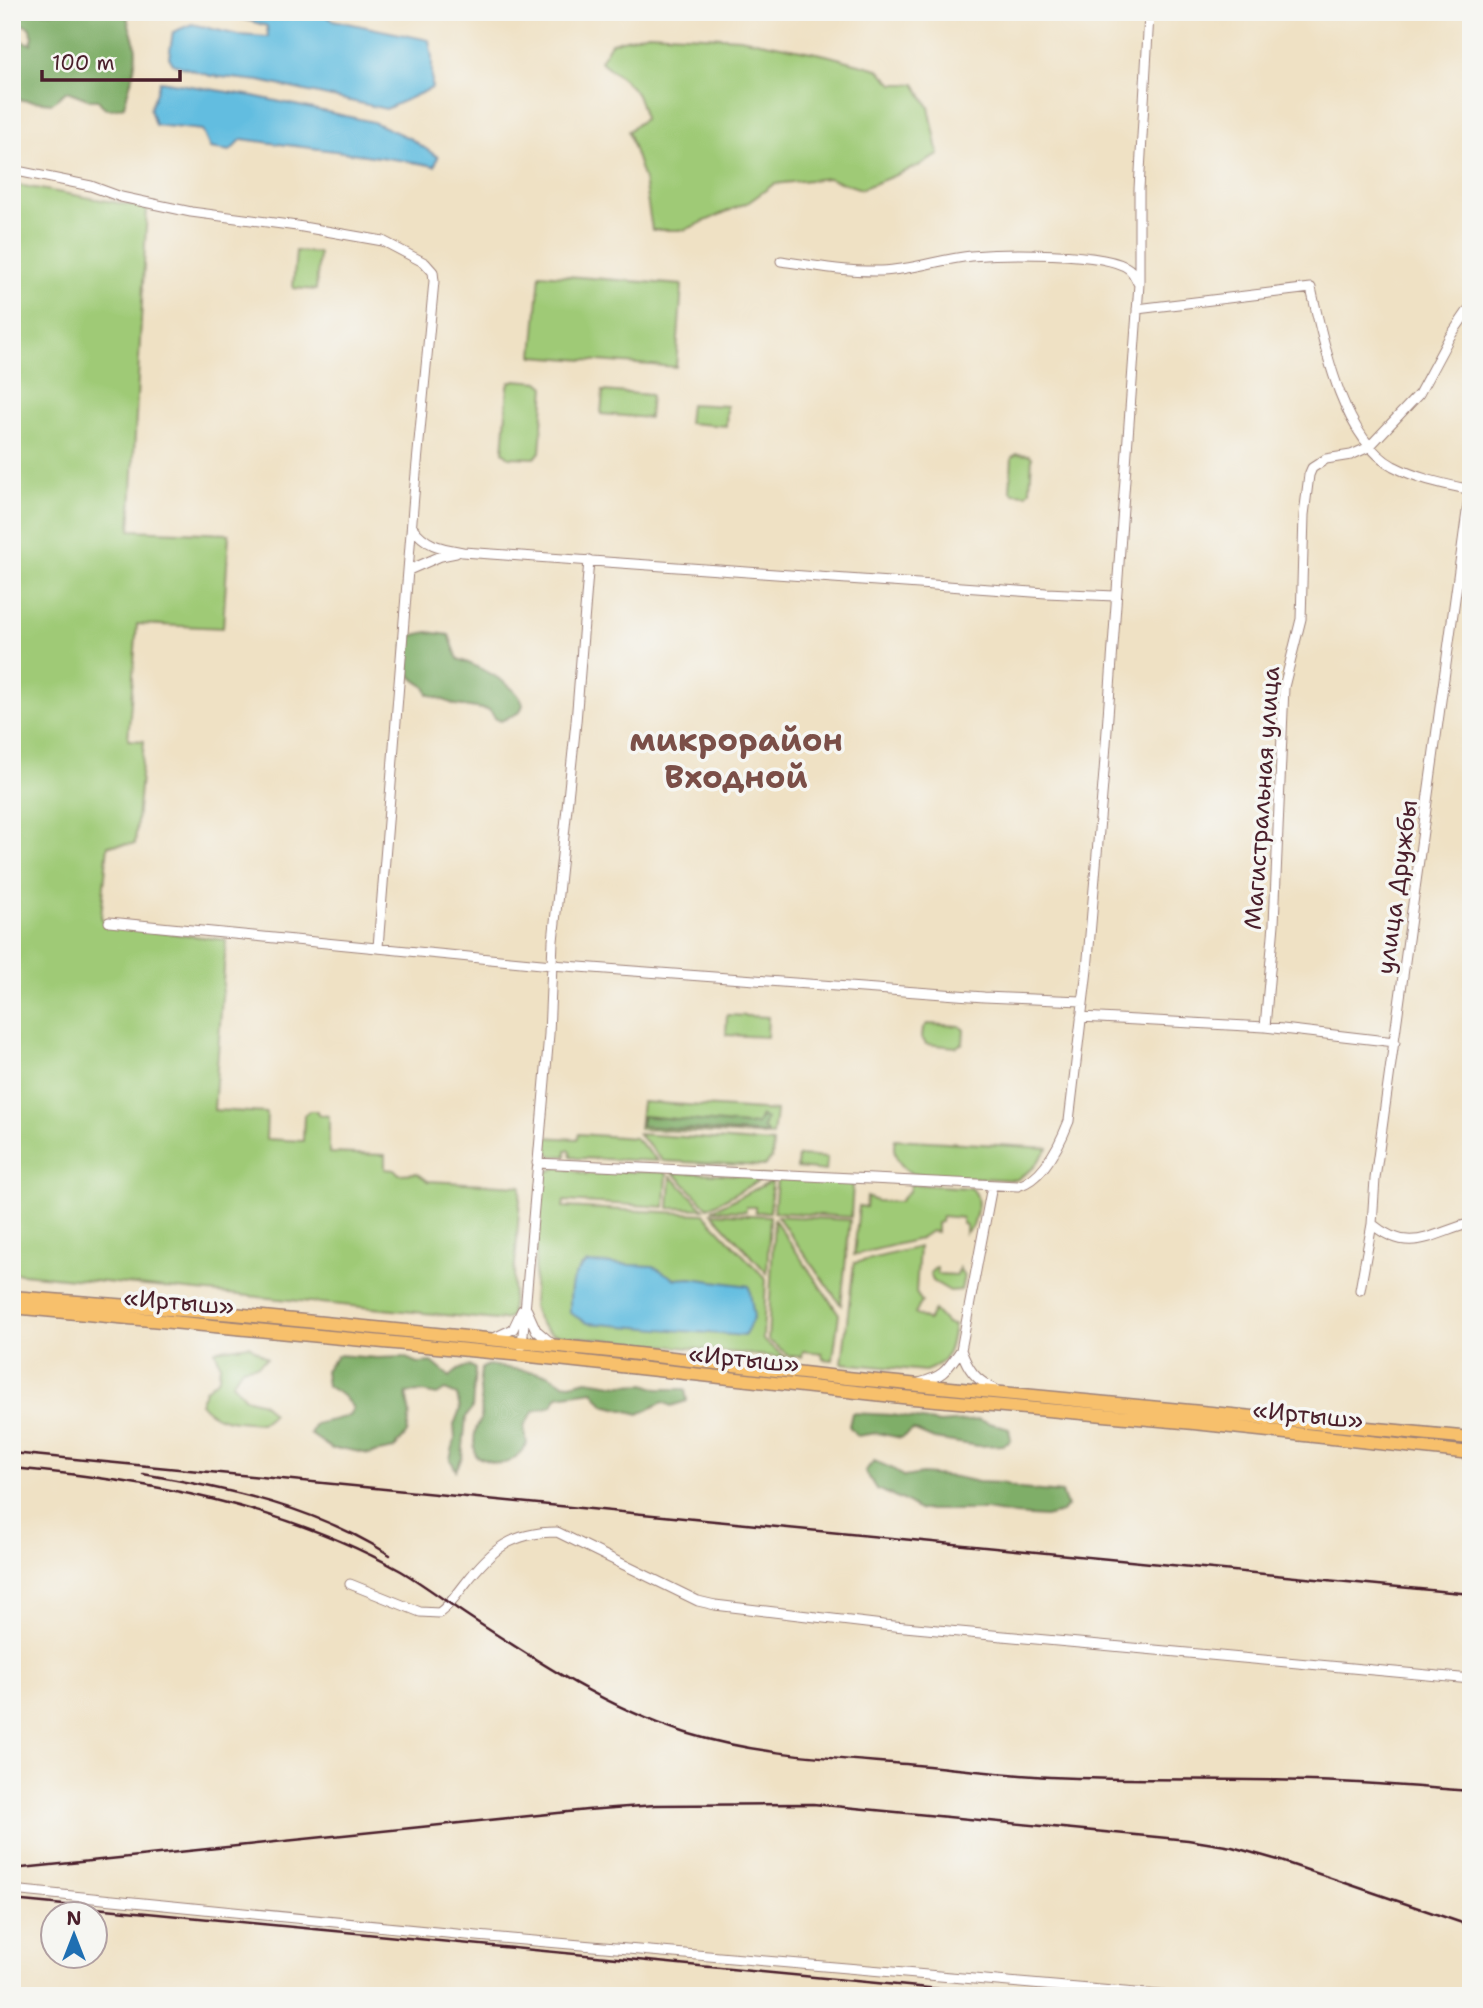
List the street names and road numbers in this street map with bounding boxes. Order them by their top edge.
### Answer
street label: Магистральная улица [1237,665,1287,931]
street label: улица Дружбы [1369,798,1425,976]
street label: «Иртыш» [122,1281,236,1323]
street label: «Иртыш» [687,1337,801,1381]
street label: «Иртыш» [1251,1393,1365,1437]

